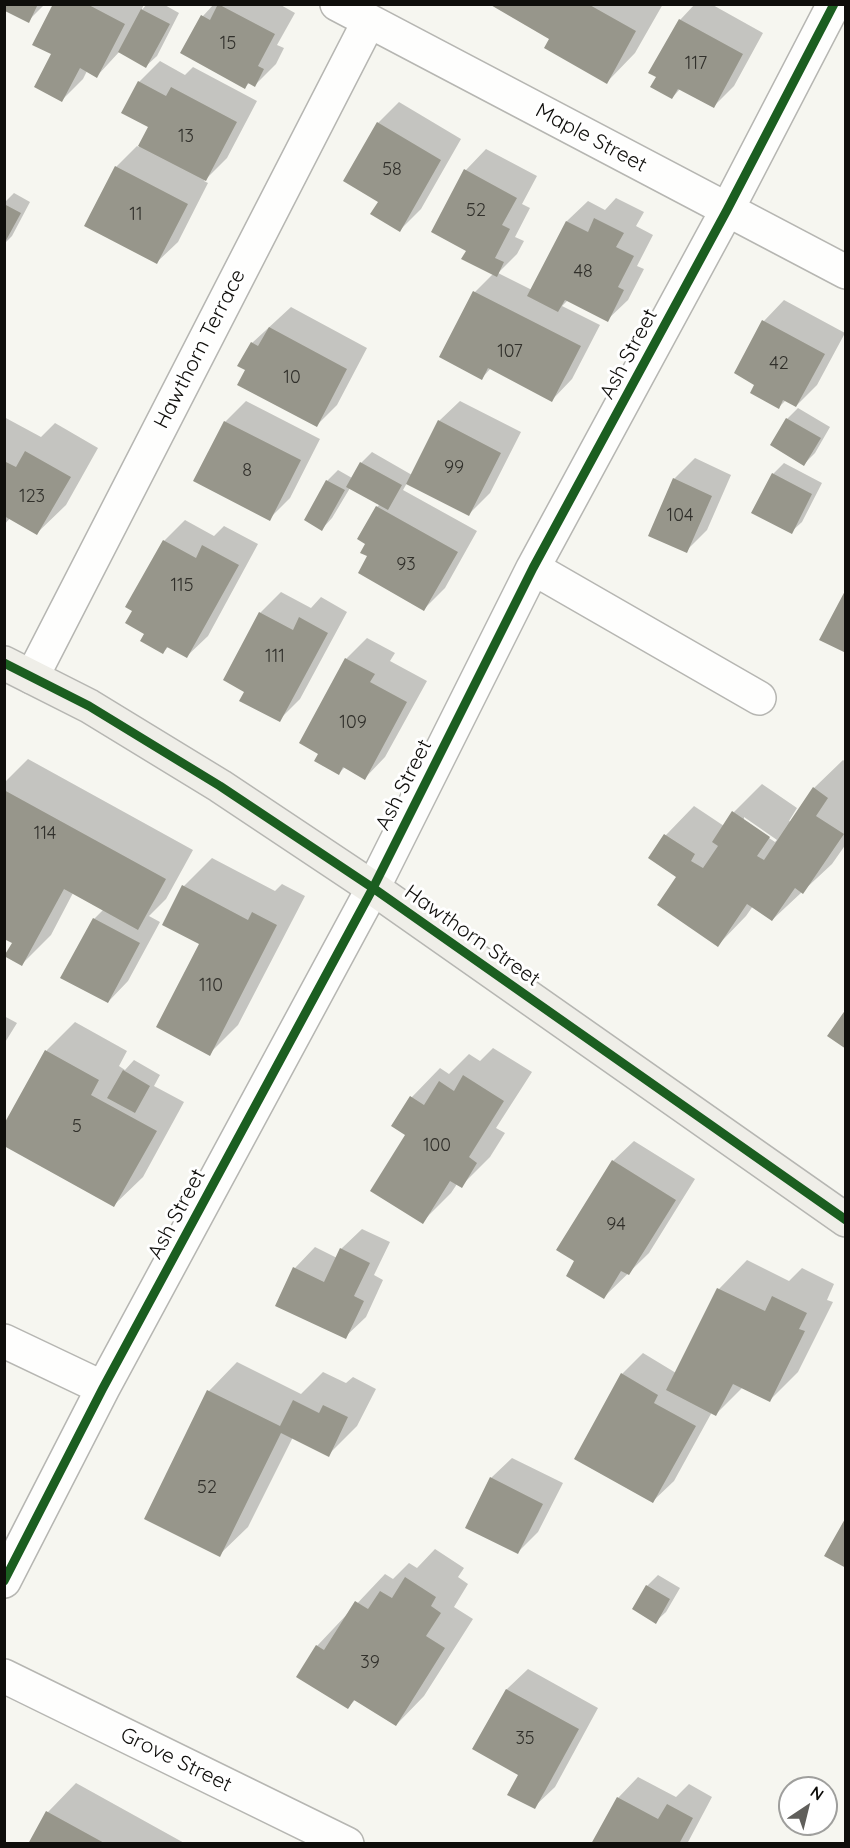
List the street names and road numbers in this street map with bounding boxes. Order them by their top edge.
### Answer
street label: Maple Street [531,98,651,178]
street label: Hawthorn Terrace [149,265,251,433]
street label: Ash Street [595,305,663,403]
street label: Ash Street [370,735,438,835]
street label: Hawthorn Street [399,880,545,992]
street label: Ash Street [143,1165,211,1263]
street label: Grove Street [116,1722,236,1798]

